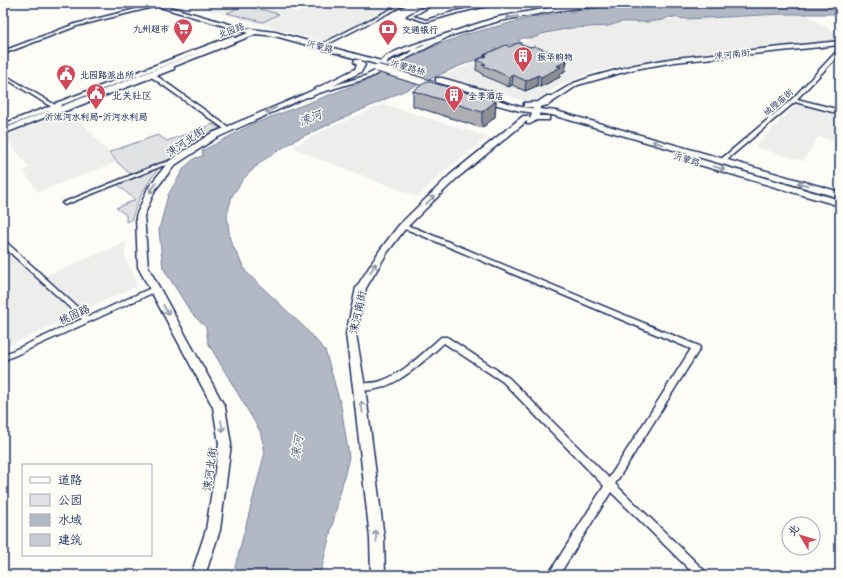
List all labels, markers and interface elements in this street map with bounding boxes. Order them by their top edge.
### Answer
one-way arrow [506,13,519,21]
supermarket icon: 九州超市 [172,17,194,45]
bank icon: 交通银行 [377,18,399,46]
street label: 北园路 [216,20,246,40]
place label: 九州超市 [133,23,169,34]
place label: 交通银行 [402,24,438,35]
street label: 沂蒙路 [306,37,334,55]
building icon: 振华购物 [512,45,534,73]
street label: 涑河南街 [714,47,750,61]
place label: 振华购物 [537,51,573,62]
street label: 沂蒙路桥 [389,57,427,77]
public building icon: 北园路派出所 [55,63,77,91]
place label: 北园路派出所 [80,69,134,80]
public building icon: 沂沭河水利局-沂河水利局 [85,82,107,110]
building icon: 全季酒店 [443,84,465,112]
street label: 城隍庙街 [761,86,795,118]
district label: 北关社区 [112,88,152,102]
place label: 全季酒店 [468,90,504,101]
water label: 涑河 [296,104,326,129]
one-way arrow [265,107,277,115]
place label: 沂沭河水利局-沂河水利局 [45,111,147,122]
street label: 涑河北街 [163,122,208,160]
one-way arrow [652,138,665,146]
street label: 沂蒙路 [672,150,702,168]
one-way arrow [713,165,726,172]
one-way arrow [796,180,809,187]
one-way arrow [149,182,157,194]
one-way arrow [425,195,435,205]
one-way arrow [370,262,378,274]
street label: 涑河南街 [345,288,369,335]
street label: 桃园路 [56,300,92,328]
one-way arrow [162,303,170,315]
one-way arrow [358,401,365,414]
one-way arrow [218,419,226,432]
water label: 涑河 [286,432,306,460]
street label: 涑河北街 [199,445,220,492]
legend [22,464,152,556]
text: 道路 [58,471,82,487]
text: 公园 [58,491,82,507]
text: 水域 [58,511,82,527]
north arrow [781,516,821,556]
text: 北 [783,521,802,538]
one-way arrow [372,530,380,543]
text: 建筑 [58,531,82,547]

